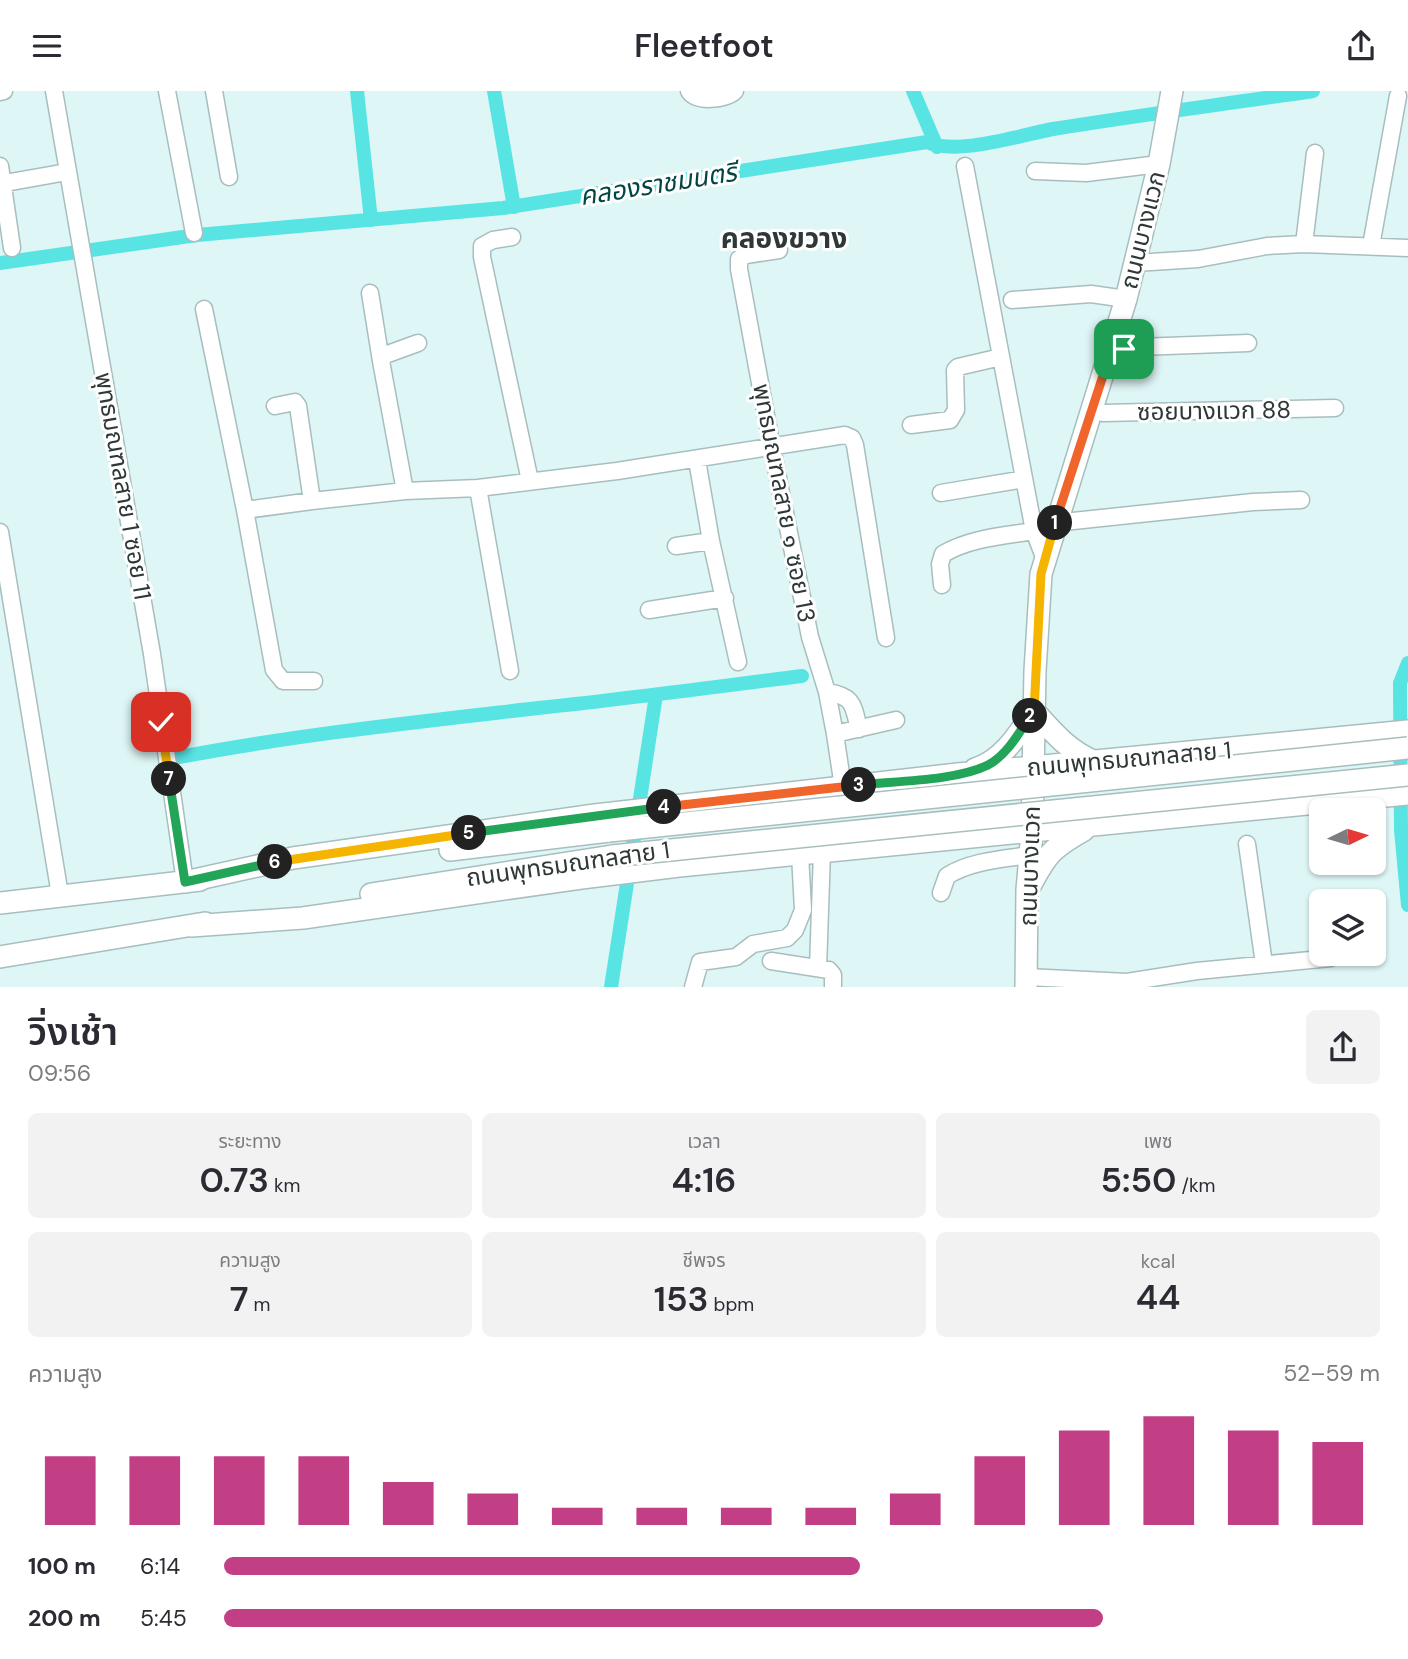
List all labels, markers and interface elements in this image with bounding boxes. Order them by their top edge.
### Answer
text: Fleetfoot [634,25,774,67]
icon: menu [28,27,66,65]
icon: share [1342,27,1380,65]
water label: คลองราชมนตรี [577,154,743,213]
street label: ถนนบางแวก [1113,168,1172,292]
district label: คลองขวาง [721,220,847,257]
pin [1094,319,1154,379]
icon: arrive [1105,330,1143,368]
street label: พุทธมณฑลสาย 1 ซอย 11 [88,370,159,602]
street label: พุทธมณฑลสาย ๑ ซอย 13 [746,381,823,625]
street label: ซอยบางแวก 88 [1137,394,1291,427]
pin: 1 [1038,505,1072,541]
text: 1 [1051,510,1058,535]
pin [131,692,191,752]
pin: 2 [1012,699,1048,733]
icon: check [142,703,180,741]
text: 2 [1024,703,1035,728]
street label: ถนนพุทธมณฑลสาย 1 [1025,734,1232,783]
pin: 7 [152,761,186,797]
text: 7 [163,766,174,791]
pin: 3 [842,767,876,803]
text: 3 [853,772,864,797]
pin: 4 [646,789,682,825]
text: 4 [657,794,670,819]
north arrow [1309,798,1386,875]
map controls [1309,798,1386,966]
street label: ถนนบางแวก [1012,805,1047,927]
pin: 5 [452,815,486,851]
text: 5 [463,820,474,845]
street label: ถนนพุทธมณฑลสาย 1 [464,834,672,893]
pin: 6 [258,845,292,879]
text: 6 [268,849,281,874]
button: layers [1309,889,1386,966]
text: วิ่งเช้า [28,1007,118,1057]
button: share [1306,1010,1380,1084]
text: 09:56 [28,1058,91,1088]
text: ระยะทาง [219,1129,281,1154]
text: เวลา [687,1129,721,1154]
text: เพซ [1143,1129,1173,1154]
text: 0.73 [200,1157,269,1203]
text: 4:16 [671,1157,737,1203]
text: 5:50 [1100,1157,1177,1203]
text: km [269,1173,301,1198]
text: /km [1177,1173,1216,1198]
text: ความสูง [219,1248,281,1273]
text: ชีพจร [682,1248,726,1273]
text: kcal [1141,1249,1175,1274]
text: 44 [1136,1274,1180,1320]
text: 7 [230,1276,248,1322]
text: 153 [654,1276,709,1322]
text: m [248,1292,270,1317]
text: bpm [709,1292,754,1317]
text: 52–59 m [1283,1358,1380,1388]
text: ความสูง [28,1359,102,1389]
text: 100 m [28,1551,96,1581]
text: 6:14 [140,1551,180,1581]
text: 200 m [28,1603,101,1633]
text: 5:45 [140,1603,187,1633]

